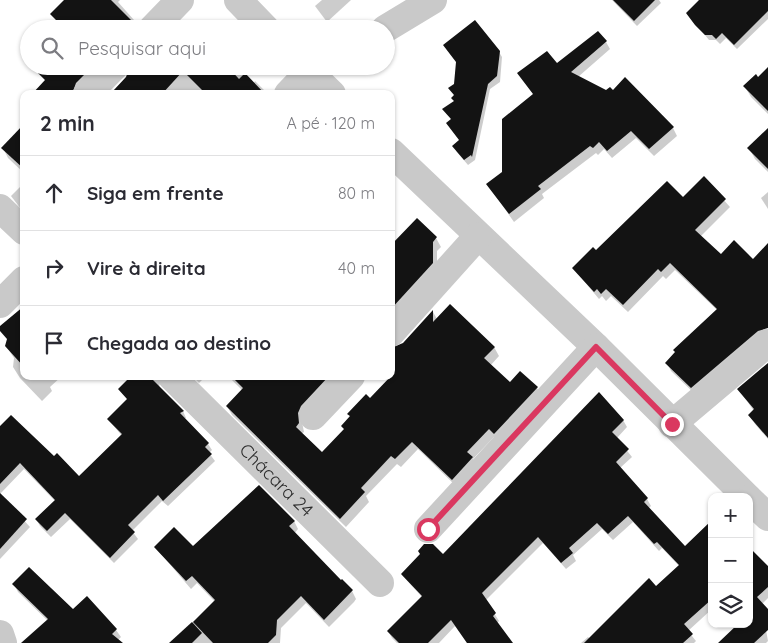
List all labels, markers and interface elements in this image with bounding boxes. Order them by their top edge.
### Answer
search box [20,20,395,75]
icon: search [38,34,66,62]
text: Pesquisar aqui [78,36,206,60]
text: 2 min [40,110,95,136]
text: A pé · 120 m [286,113,375,133]
icon: ahead [40,179,68,207]
text: Siga em frente [87,181,224,205]
text: 80 m [338,183,375,203]
icon: right [40,254,68,282]
text: Vire à direita [87,256,206,280]
text: 40 m [338,258,375,278]
icon: arrive [40,329,68,357]
text: Chegada ao destino [87,331,271,355]
route end [661,413,684,436]
street label: Chácara 24 [235,438,318,521]
map controls [708,493,753,628]
button: + [708,493,753,538]
route start [417,518,440,541]
button: − [708,538,753,583]
button: layers [708,583,753,628]

